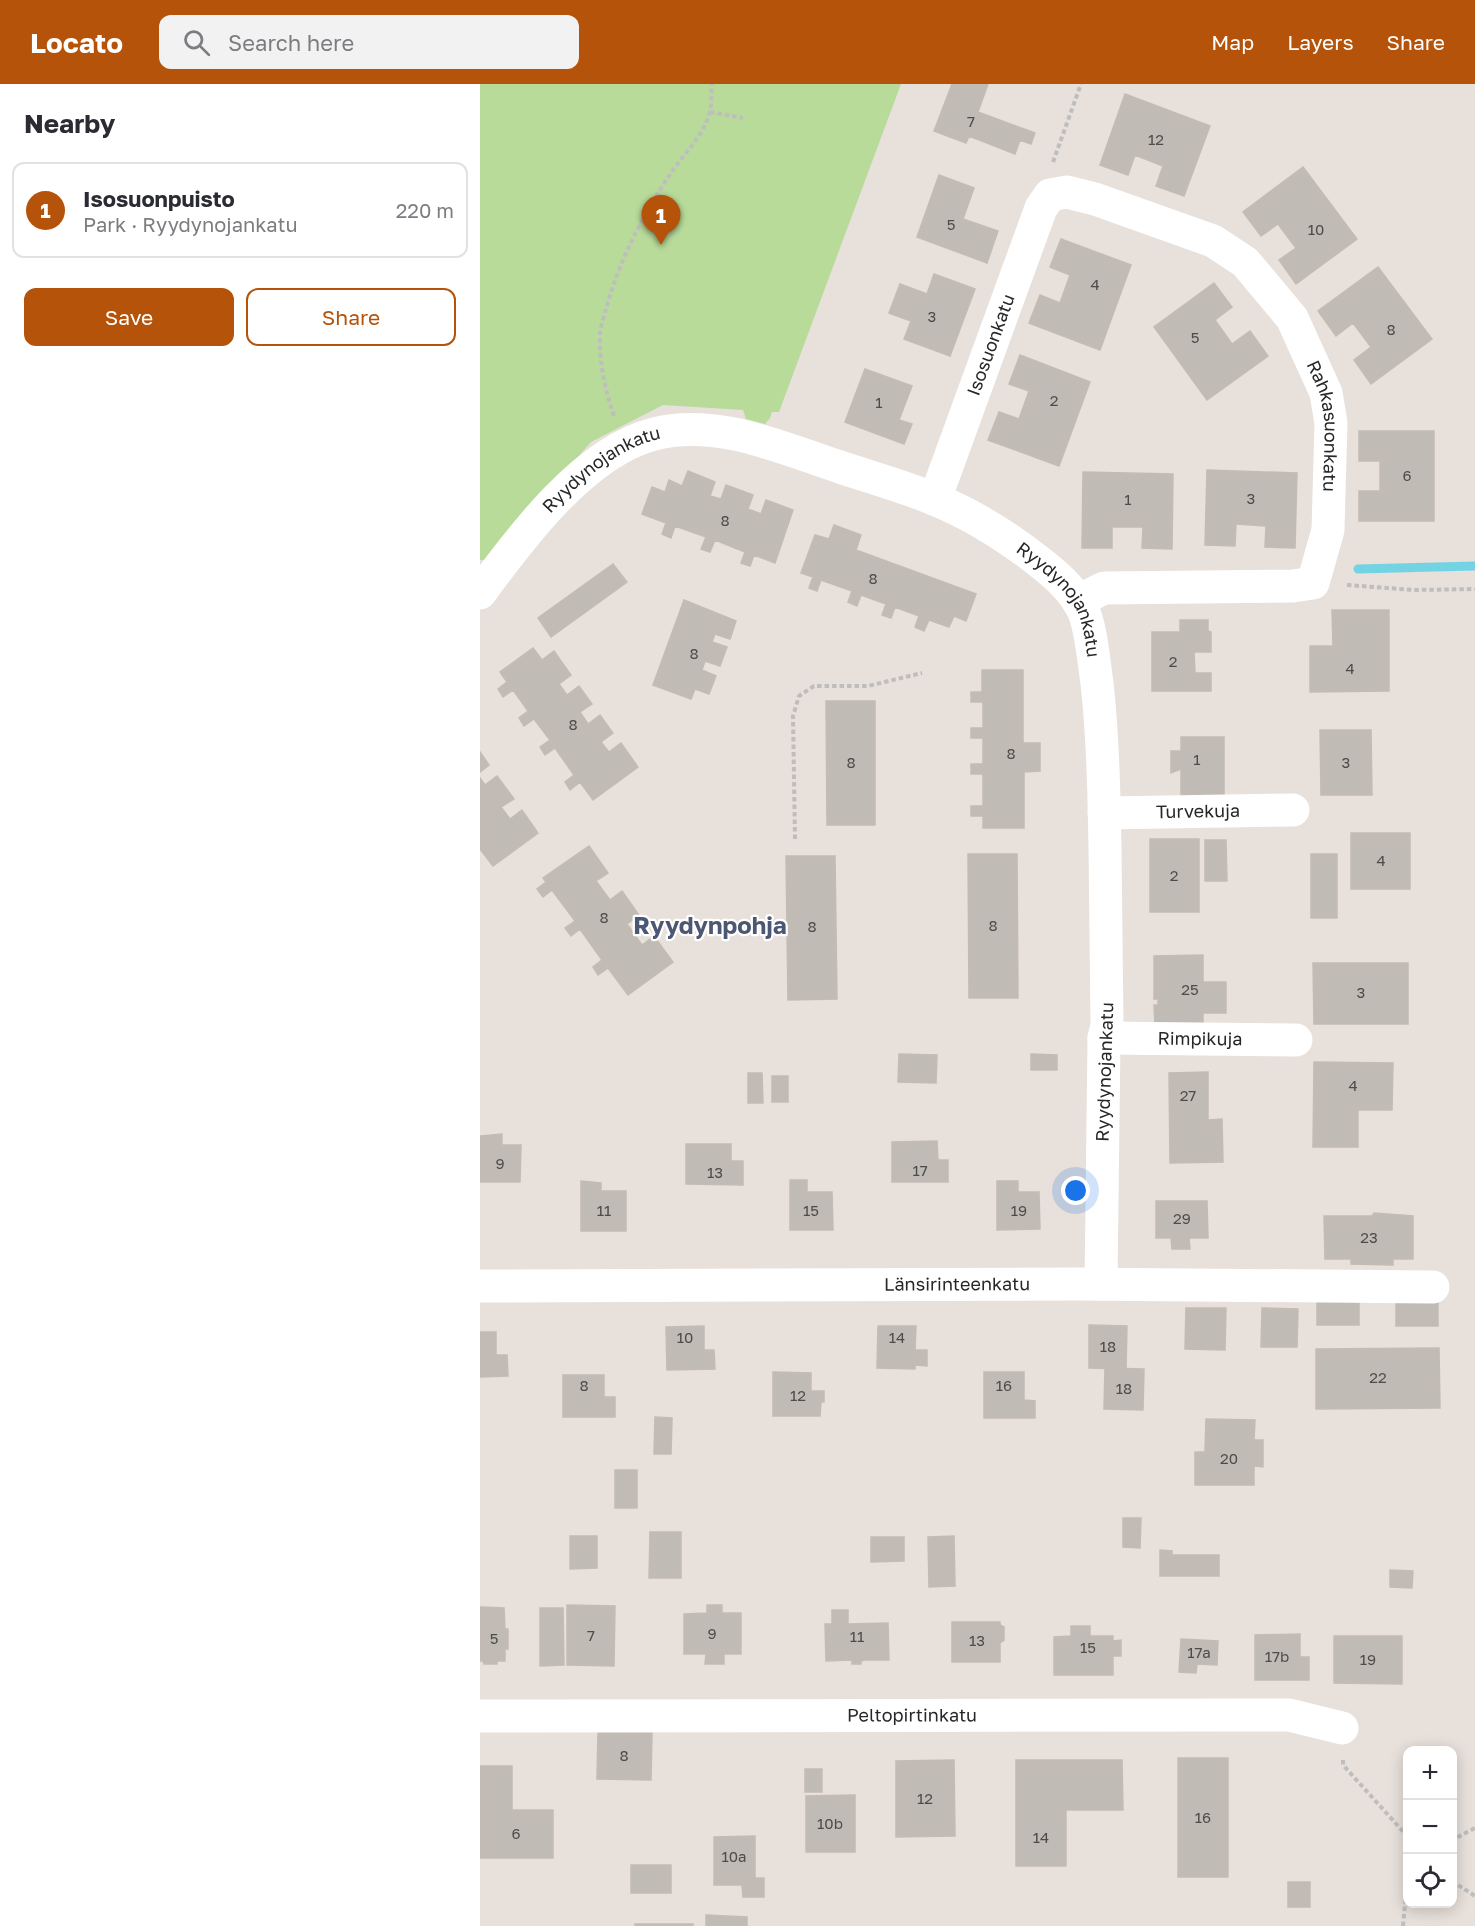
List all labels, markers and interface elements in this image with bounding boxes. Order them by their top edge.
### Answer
search box [159,15,579,69]
text: Locato [30,26,123,59]
icon: search [180,26,213,59]
text: Search here [228,29,354,56]
text: Map [1211,29,1254,55]
text: Layers [1287,29,1354,55]
text: Share [1387,29,1445,55]
text: Nearby [24,108,115,139]
house number: 7 [967,112,975,130]
house number: 12 [1148,130,1164,148]
text: Isosuonpuisto [83,185,235,212]
pin: 1 [642,196,681,245]
text: 1 [40,198,51,222]
text: 220 m [396,198,454,222]
text: Park · Ryydynojankatu [83,212,298,236]
house number: 5 [947,215,955,233]
house number: 10 [1308,220,1324,238]
house number: 4 [1090,275,1100,293]
button: Save [24,288,234,346]
button: Share [246,288,456,346]
street label: Isosuonkatu [962,291,1019,398]
house number: 3 [928,307,936,325]
house number: 8 [1386,320,1396,338]
house number: 5 [1191,328,1199,346]
street label: Rahkasuonkatu [1303,357,1343,492]
house number: 2 [1050,391,1058,409]
house number: 1 [875,393,883,411]
street label: Ryydynojankatu [537,421,662,517]
house number: 6 [1402,466,1412,484]
house number: 3 [1247,489,1255,507]
house number: 1 [1124,490,1132,508]
house number: 8 [720,511,730,529]
street label: Ryydynojankatu [1013,537,1105,659]
house number: 8 [868,569,878,587]
house number: 8 [689,644,699,662]
house number: 2 [1169,652,1177,670]
house number: 4 [1345,659,1355,677]
house number: 8 [568,715,578,733]
house number: 8 [1006,744,1016,762]
house number: 1 [1193,750,1201,768]
house number: 8 [846,753,856,771]
house number: 3 [1342,753,1350,771]
street label: Turvekuja [1156,799,1240,822]
house number: 4 [1376,851,1386,869]
house number: 2 [1170,866,1178,884]
house number: 8 [599,908,609,926]
district label: Ryydynpohja [633,910,787,939]
house number: 8 [988,916,998,934]
house number: 8 [807,917,817,935]
house number: 25 [1181,980,1199,998]
house number: 3 [1357,983,1365,1001]
street label: Ryydynojankatu [1091,1002,1117,1142]
street label: Rimpikuja [1157,1027,1243,1049]
house number: 4 [1348,1076,1358,1094]
house number: 27 [1180,1086,1196,1104]
house number: 9 [495,1154,505,1172]
house number: 17 [912,1161,928,1179]
house number: 13 [707,1163,723,1181]
your location [1061,1176,1090,1205]
house number: 11 [597,1201,611,1219]
house number: 15 [803,1201,819,1219]
house number: 19 [1011,1201,1027,1219]
house number: 29 [1173,1209,1191,1227]
house number: 23 [1360,1228,1378,1246]
street label: Länsirinteenkatu [884,1272,1030,1295]
house number: 10 [677,1328,693,1346]
house number: 14 [889,1328,905,1346]
house number: 18 [1100,1337,1116,1355]
house number: 22 [1369,1368,1387,1386]
house number: 8 [579,1376,589,1394]
house number: 16 [996,1376,1012,1394]
house number: 18 [1116,1379,1132,1397]
house number: 12 [790,1386,806,1404]
house number: 20 [1220,1449,1238,1467]
house number: 9 [707,1624,717,1642]
house number: 7 [587,1626,595,1644]
house number: 11 [850,1627,864,1645]
house number: 5 [490,1629,498,1647]
house number: 13 [969,1631,985,1649]
house number: 15 [1080,1638,1096,1656]
house number: 17a [1187,1643,1211,1661]
house number: 17b [1265,1647,1289,1665]
house number: 19 [1360,1650,1376,1668]
street label: Peltopirtinkatu [847,1703,977,1726]
house number: 8 [619,1746,629,1764]
map controls [1403,1746,1457,1908]
button: + [1403,1746,1457,1800]
house number: 12 [917,1789,933,1807]
button: − [1403,1800,1457,1854]
house number: 16 [1195,1808,1211,1826]
house number: 10b [817,1814,843,1832]
house number: 6 [511,1824,521,1842]
house number: 14 [1033,1828,1049,1846]
house number: 10a [721,1847,747,1865]
button: locate [1403,1854,1457,1908]

